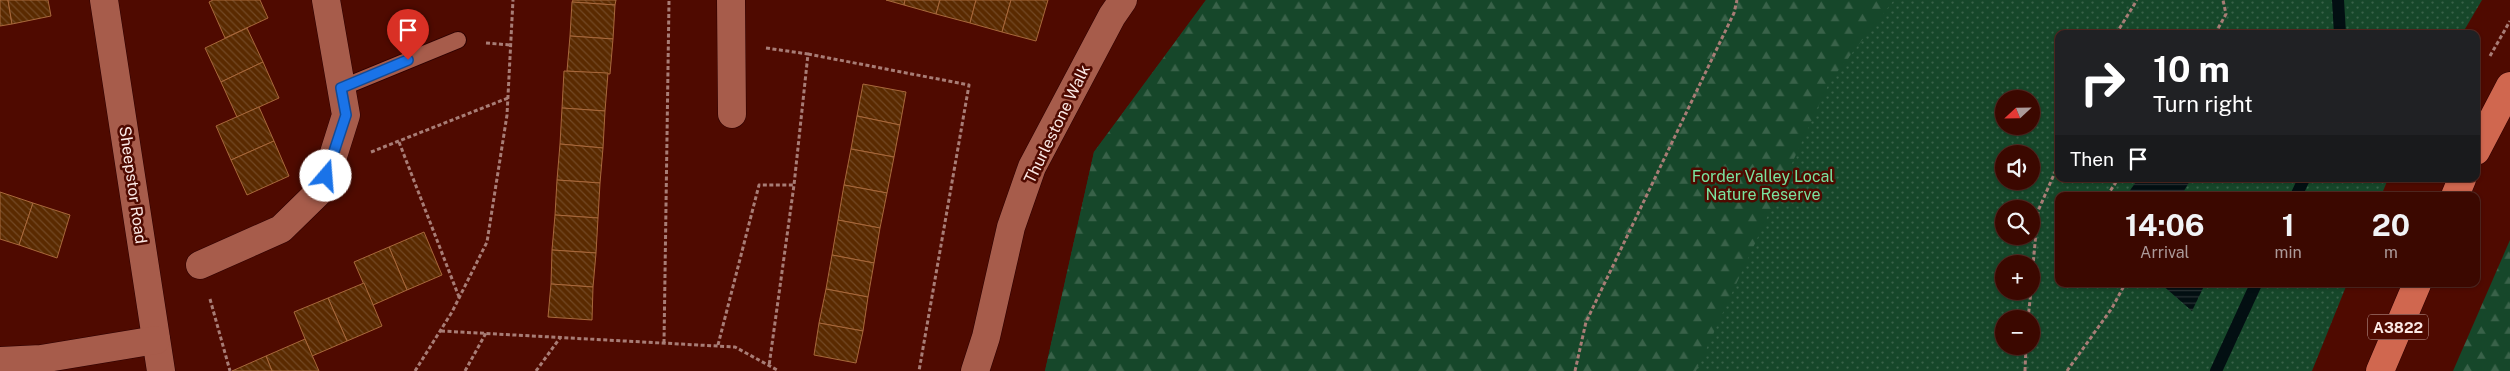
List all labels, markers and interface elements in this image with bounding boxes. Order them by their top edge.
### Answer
pin [387,9,429,60]
icon: arrive [394,16,422,44]
text: 10 m [2153,49,2230,90]
icon: right [2070,50,2135,115]
street label: Thurlestone Walk [1020,62,1094,186]
north arrow [1995,90,2040,135]
map controls [1995,90,2040,355]
text: Turn right [2153,91,2253,117]
street label: Sheepstor Road [115,125,151,245]
button: sound [1995,145,2040,190]
icon: arrive [2124,145,2152,173]
text: Then [2070,148,2114,170]
position arrow [299,149,351,201]
park label: Forder Valley Local Nature Reserve [1692,167,1834,204]
button: search [1995,200,2040,245]
text: 14:06 [2125,207,2205,243]
text: 1 [2282,207,2295,243]
text: 20 [2372,207,2410,243]
text: Arrival [2140,243,2189,262]
text: min [2275,243,2302,262]
text: m [2384,243,2398,262]
button: + [1995,255,2040,300]
button: − [1995,310,2040,355]
road number: A3822 [2368,314,2428,340]

